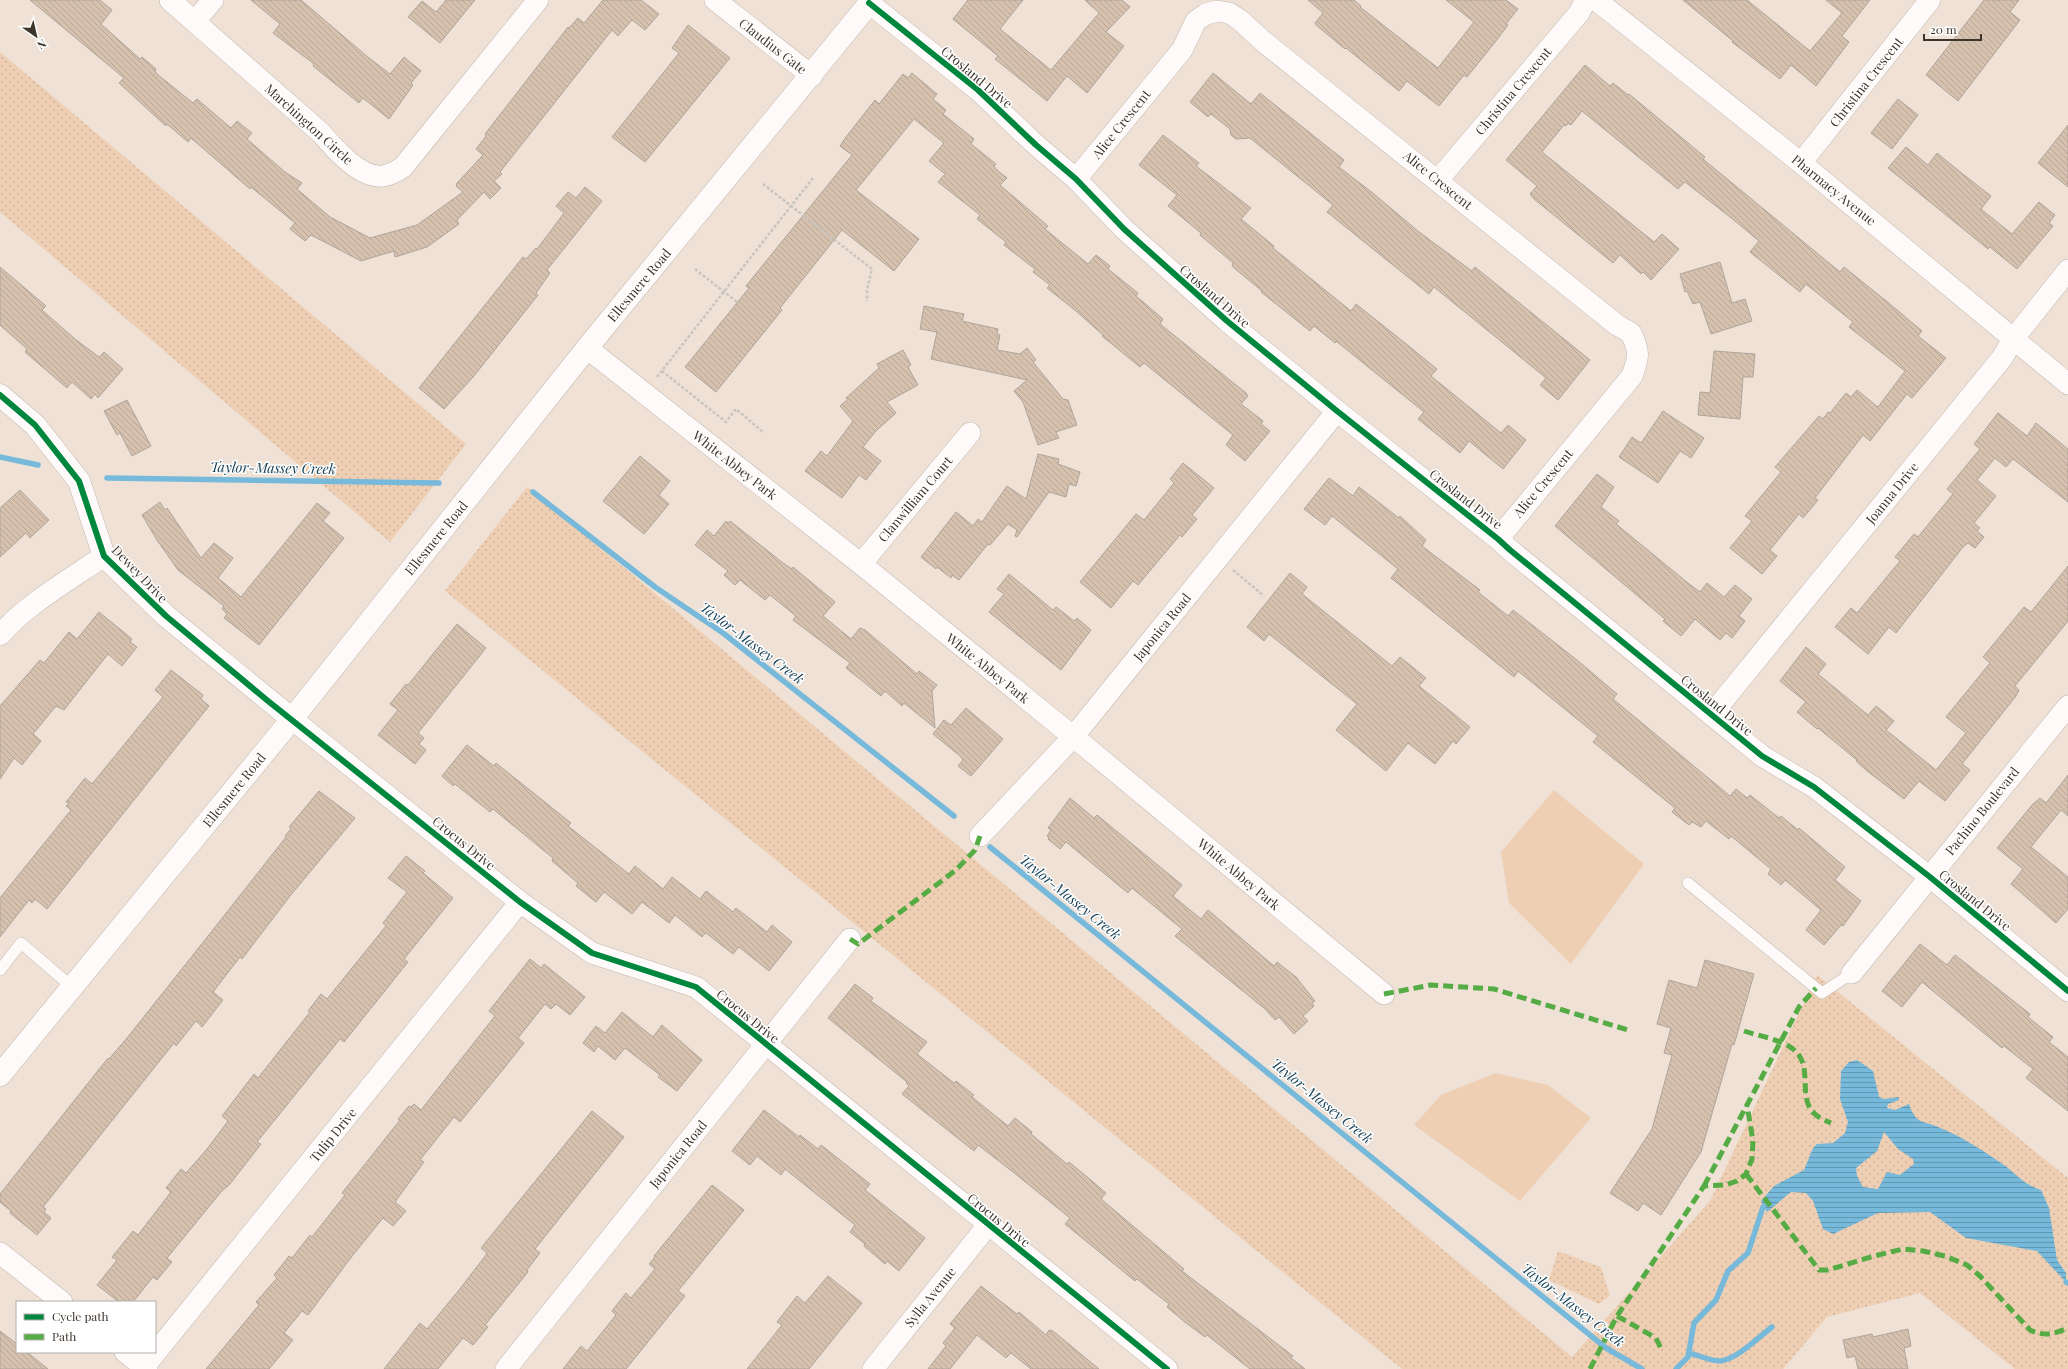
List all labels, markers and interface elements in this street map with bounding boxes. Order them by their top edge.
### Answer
street label: Claudius Gate [736,14,811,78]
north arrow [16,16,56,56]
scale bar [1924,16,1981,42]
text: 20 m [1930,21,1957,37]
street label: Christina Crescent [1825,33,1906,130]
text: N [34,36,49,53]
street label: Crosland Drive [938,42,1017,112]
street label: Christina Crescent [1471,43,1555,138]
street label: Marchington Circle [262,80,357,168]
street label: Alice Crescent [1087,85,1154,162]
street label: Alice Crescent [1400,146,1477,213]
street label: Pharmacy Avenue [1789,150,1880,229]
street label: Ellesmere Road [603,244,675,325]
street label: Crosland Drive [1177,260,1254,331]
street label: White Abbey Park [689,426,782,503]
street label: Alice Crescent [1508,445,1576,521]
street label: Clanwilliam Court [874,452,956,545]
water label: Taylor-Massey Creek [210,457,336,478]
street label: Joanna Drive [1861,458,1922,528]
street label: Crosland Drive [1426,465,1507,533]
street label: Ellesmere Road [400,497,471,578]
street label: Dewey Drive [109,541,172,606]
street label: Japonica Road [1129,589,1194,665]
water label: Taylor-Massey Creek [696,597,808,688]
street label: White Abbey Park [942,628,1034,707]
street label: Crosland Drive [1678,670,1757,739]
street label: Ellesmere Road [198,749,269,830]
street label: Pachino Boulevard [1941,763,2023,858]
street label: Crocus Drive [429,812,500,873]
street label: White Abbey Park [1194,834,1285,914]
water label: Taylor-Massey Creek [1015,850,1125,944]
street label: Crosland Drive [1936,865,2015,934]
street label: Crocus Drive [713,985,784,1046]
water label: Taylor-Massey Creek [1267,1054,1377,1148]
street label: Tulip Drive [306,1104,360,1165]
street label: Japonica Road [645,1116,710,1192]
street label: Crocus Drive [964,1189,1035,1250]
water label: Taylor-Massey Creek [1518,1258,1629,1351]
street label: Sylla Avenue [900,1263,959,1330]
legend [16,1301,156,1353]
text: Cycle path [52,1308,109,1324]
text: Path [52,1328,76,1344]

